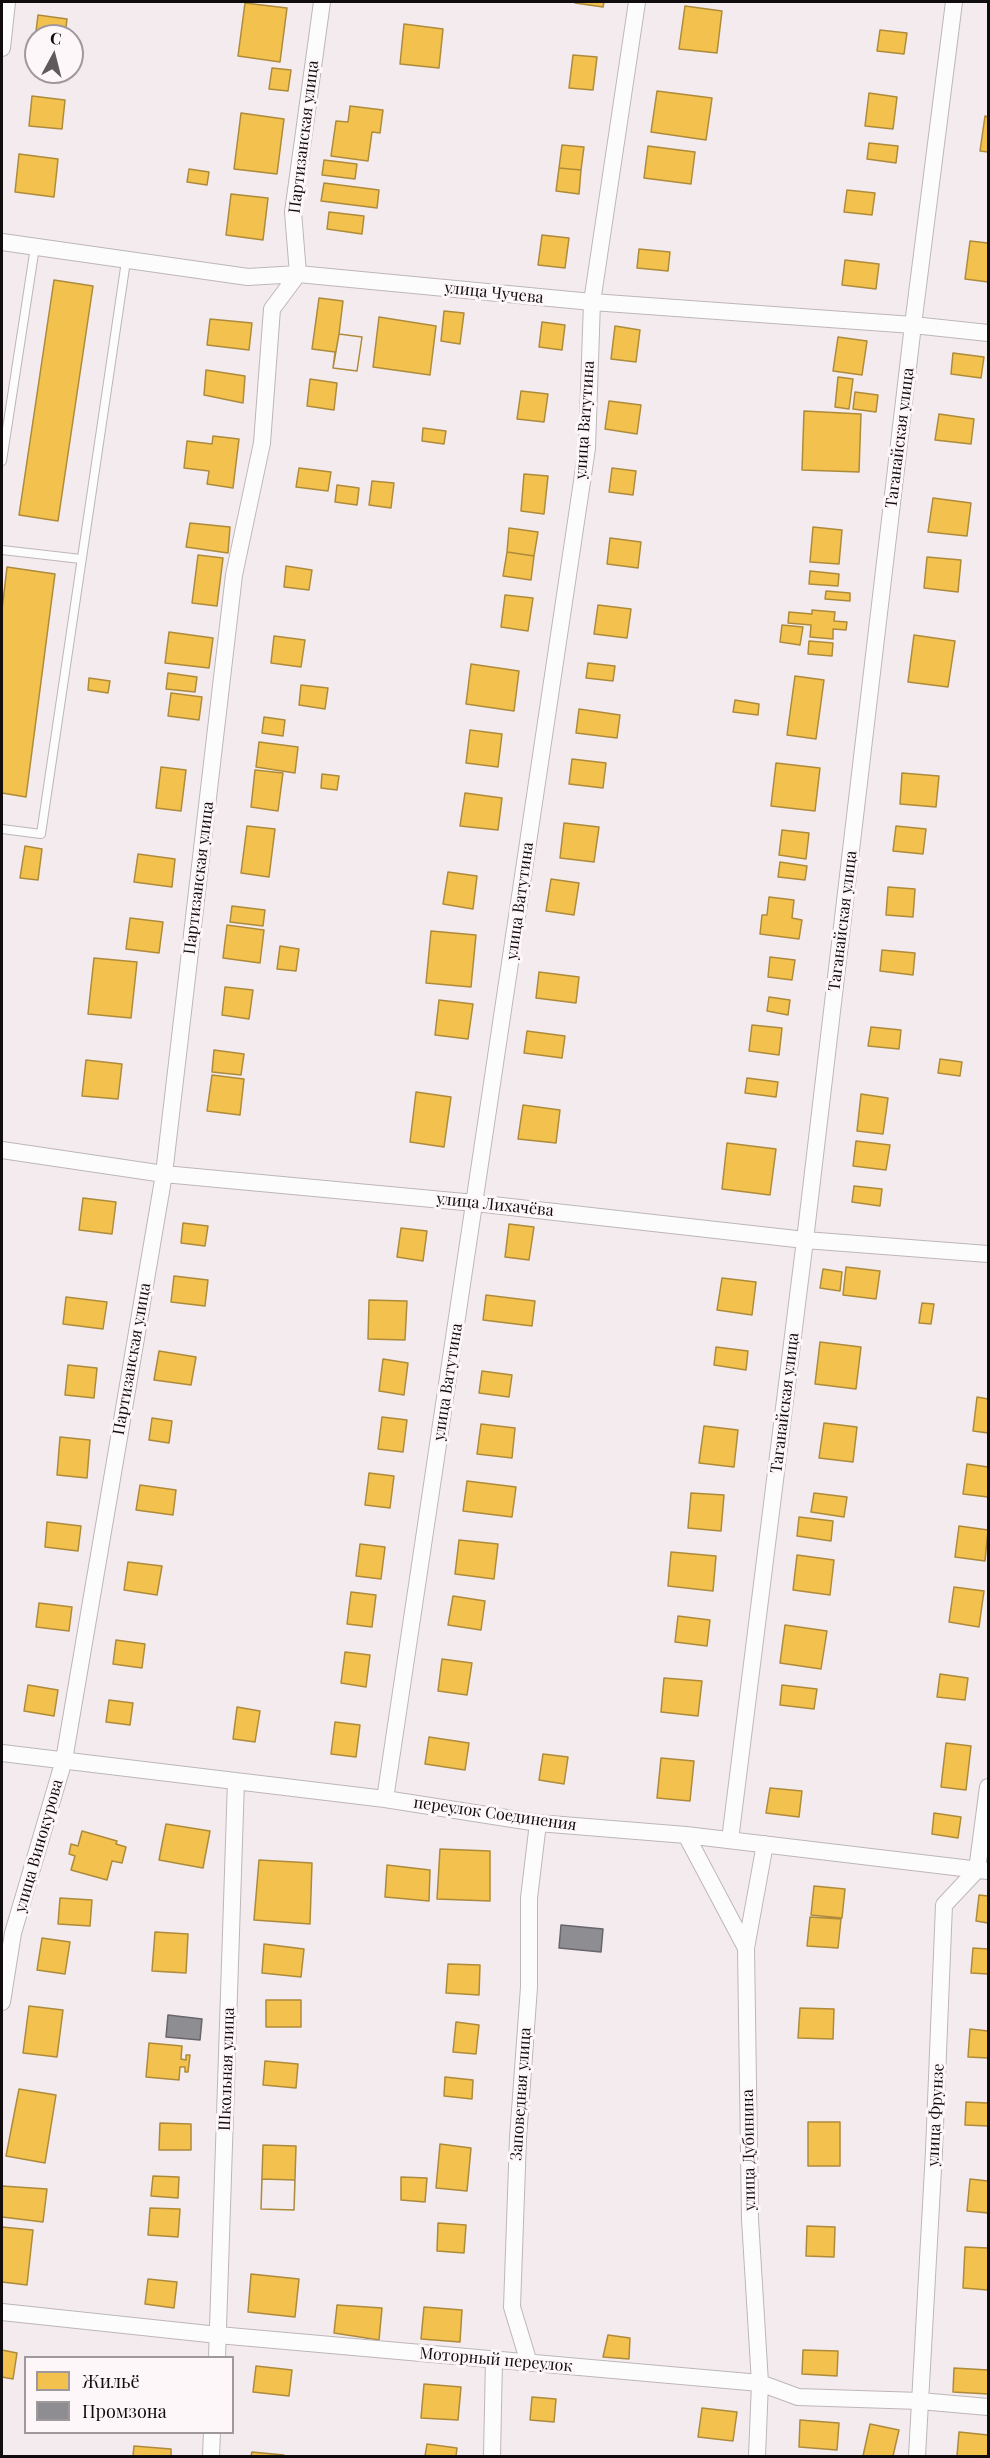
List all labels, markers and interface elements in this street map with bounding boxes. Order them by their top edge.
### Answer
north arrow [24,24,84,84]
text: С [49,27,63,49]
street label: Партизанская улица [285,59,323,215]
street label: улица Чучева [443,278,545,308]
street label: улица Ватутина [571,360,599,480]
street label: Таганайская улица [882,367,918,509]
street label: Партизанская улица [180,800,218,956]
street label: улица Ватутина [502,841,538,961]
street label: Таганайская улица [825,850,861,992]
street label: улица Лихачёва [435,1189,555,1221]
street label: Партизанская улица [109,1281,155,1437]
street label: улица Ватутина [429,1322,467,1442]
street label: Таганайская улица [767,1332,803,1474]
street label: улица Винокурова [11,1777,67,1915]
street label: переулок Соединения [412,1793,578,1835]
street label: Школьная улица [215,2007,239,2131]
street label: Заповедная улица [507,2027,535,2161]
street label: улица Фрунзе [924,2063,948,2167]
street label: улица Дубинина [738,2089,760,2211]
street label: Моторный переулок [419,2344,573,2376]
legend [24,2356,234,2434]
text: Жильё [82,2369,140,2393]
text: Промзона [82,2399,167,2423]

